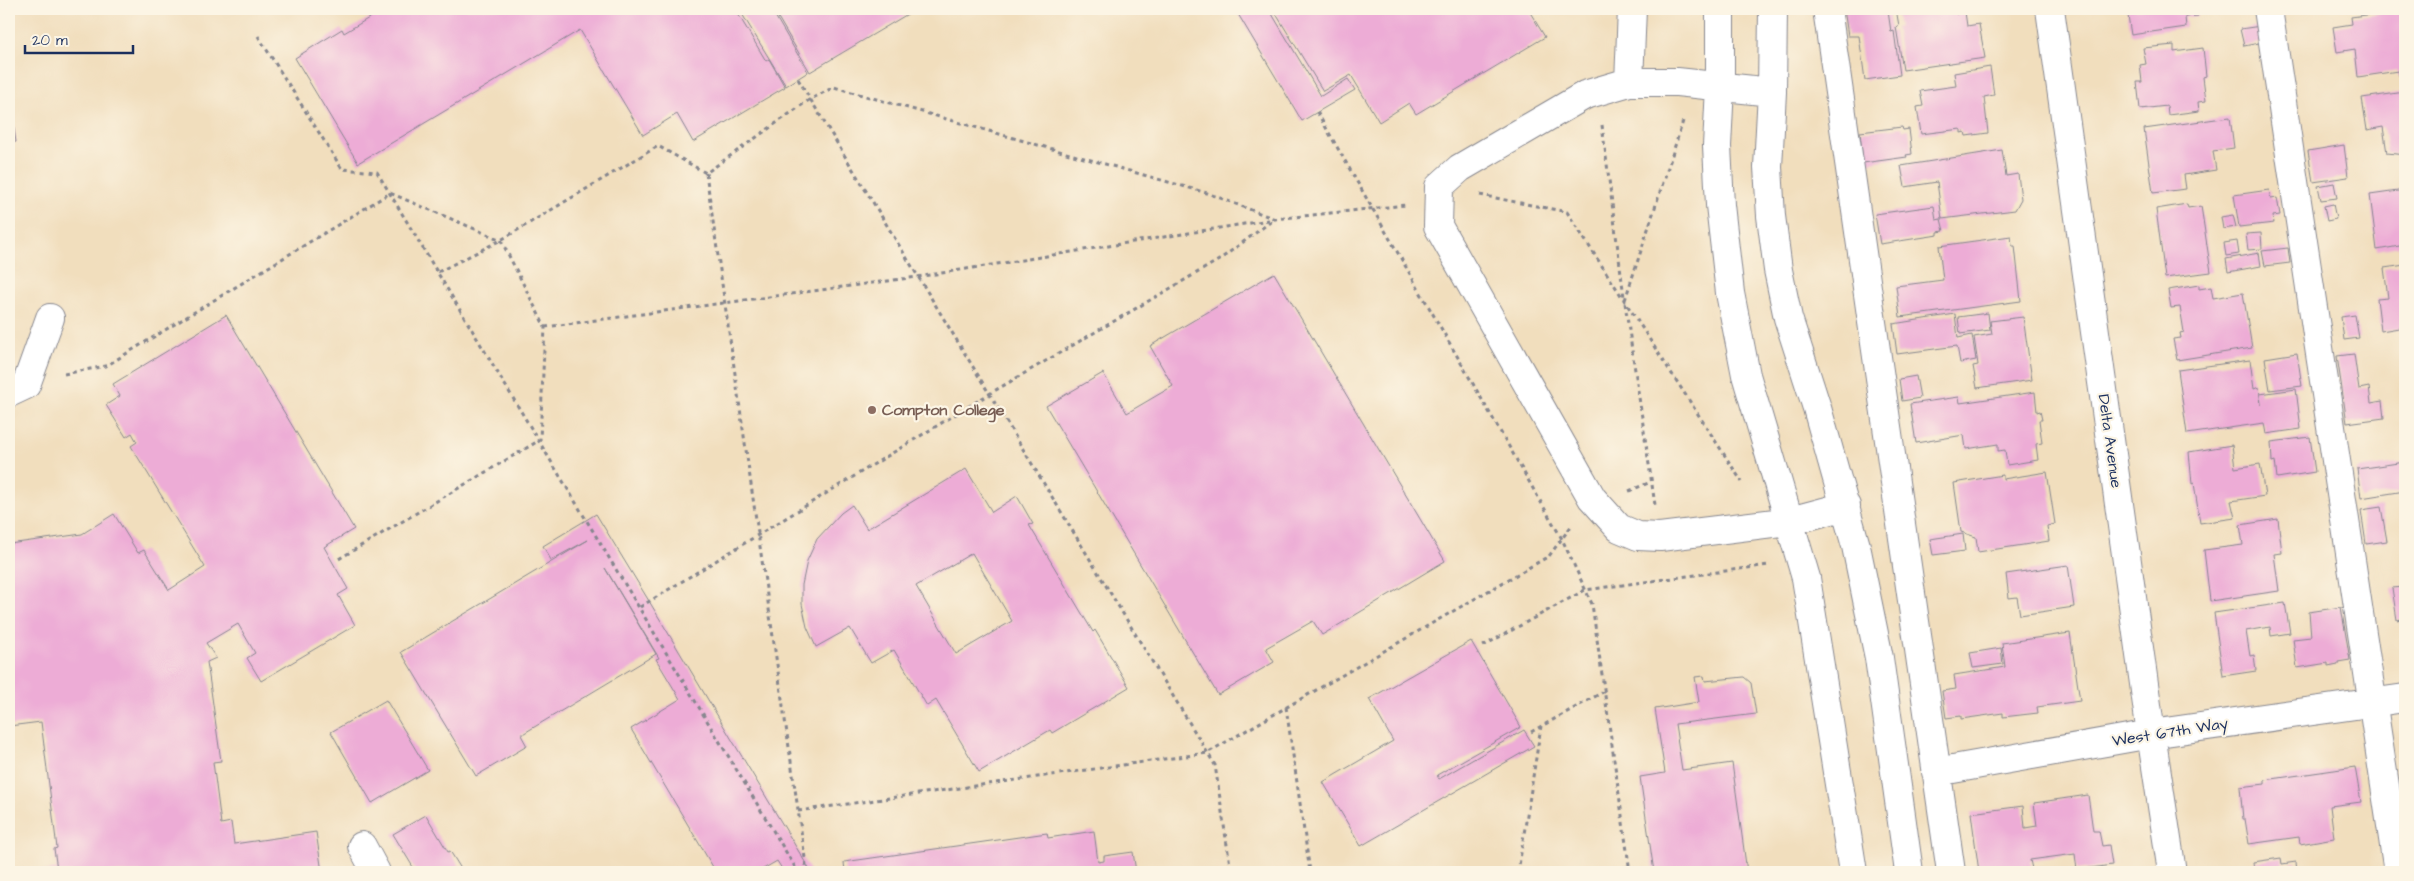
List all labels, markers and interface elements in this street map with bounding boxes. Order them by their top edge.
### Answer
scale bar [25,22,132,54]
text: 20 m [32,30,68,51]
street label: Delta Avenue [2093,393,2128,490]
place label: Compton College [882,399,1005,423]
marker: Compton College [866,404,878,416]
street label: West 67th Way [2110,712,2230,753]

